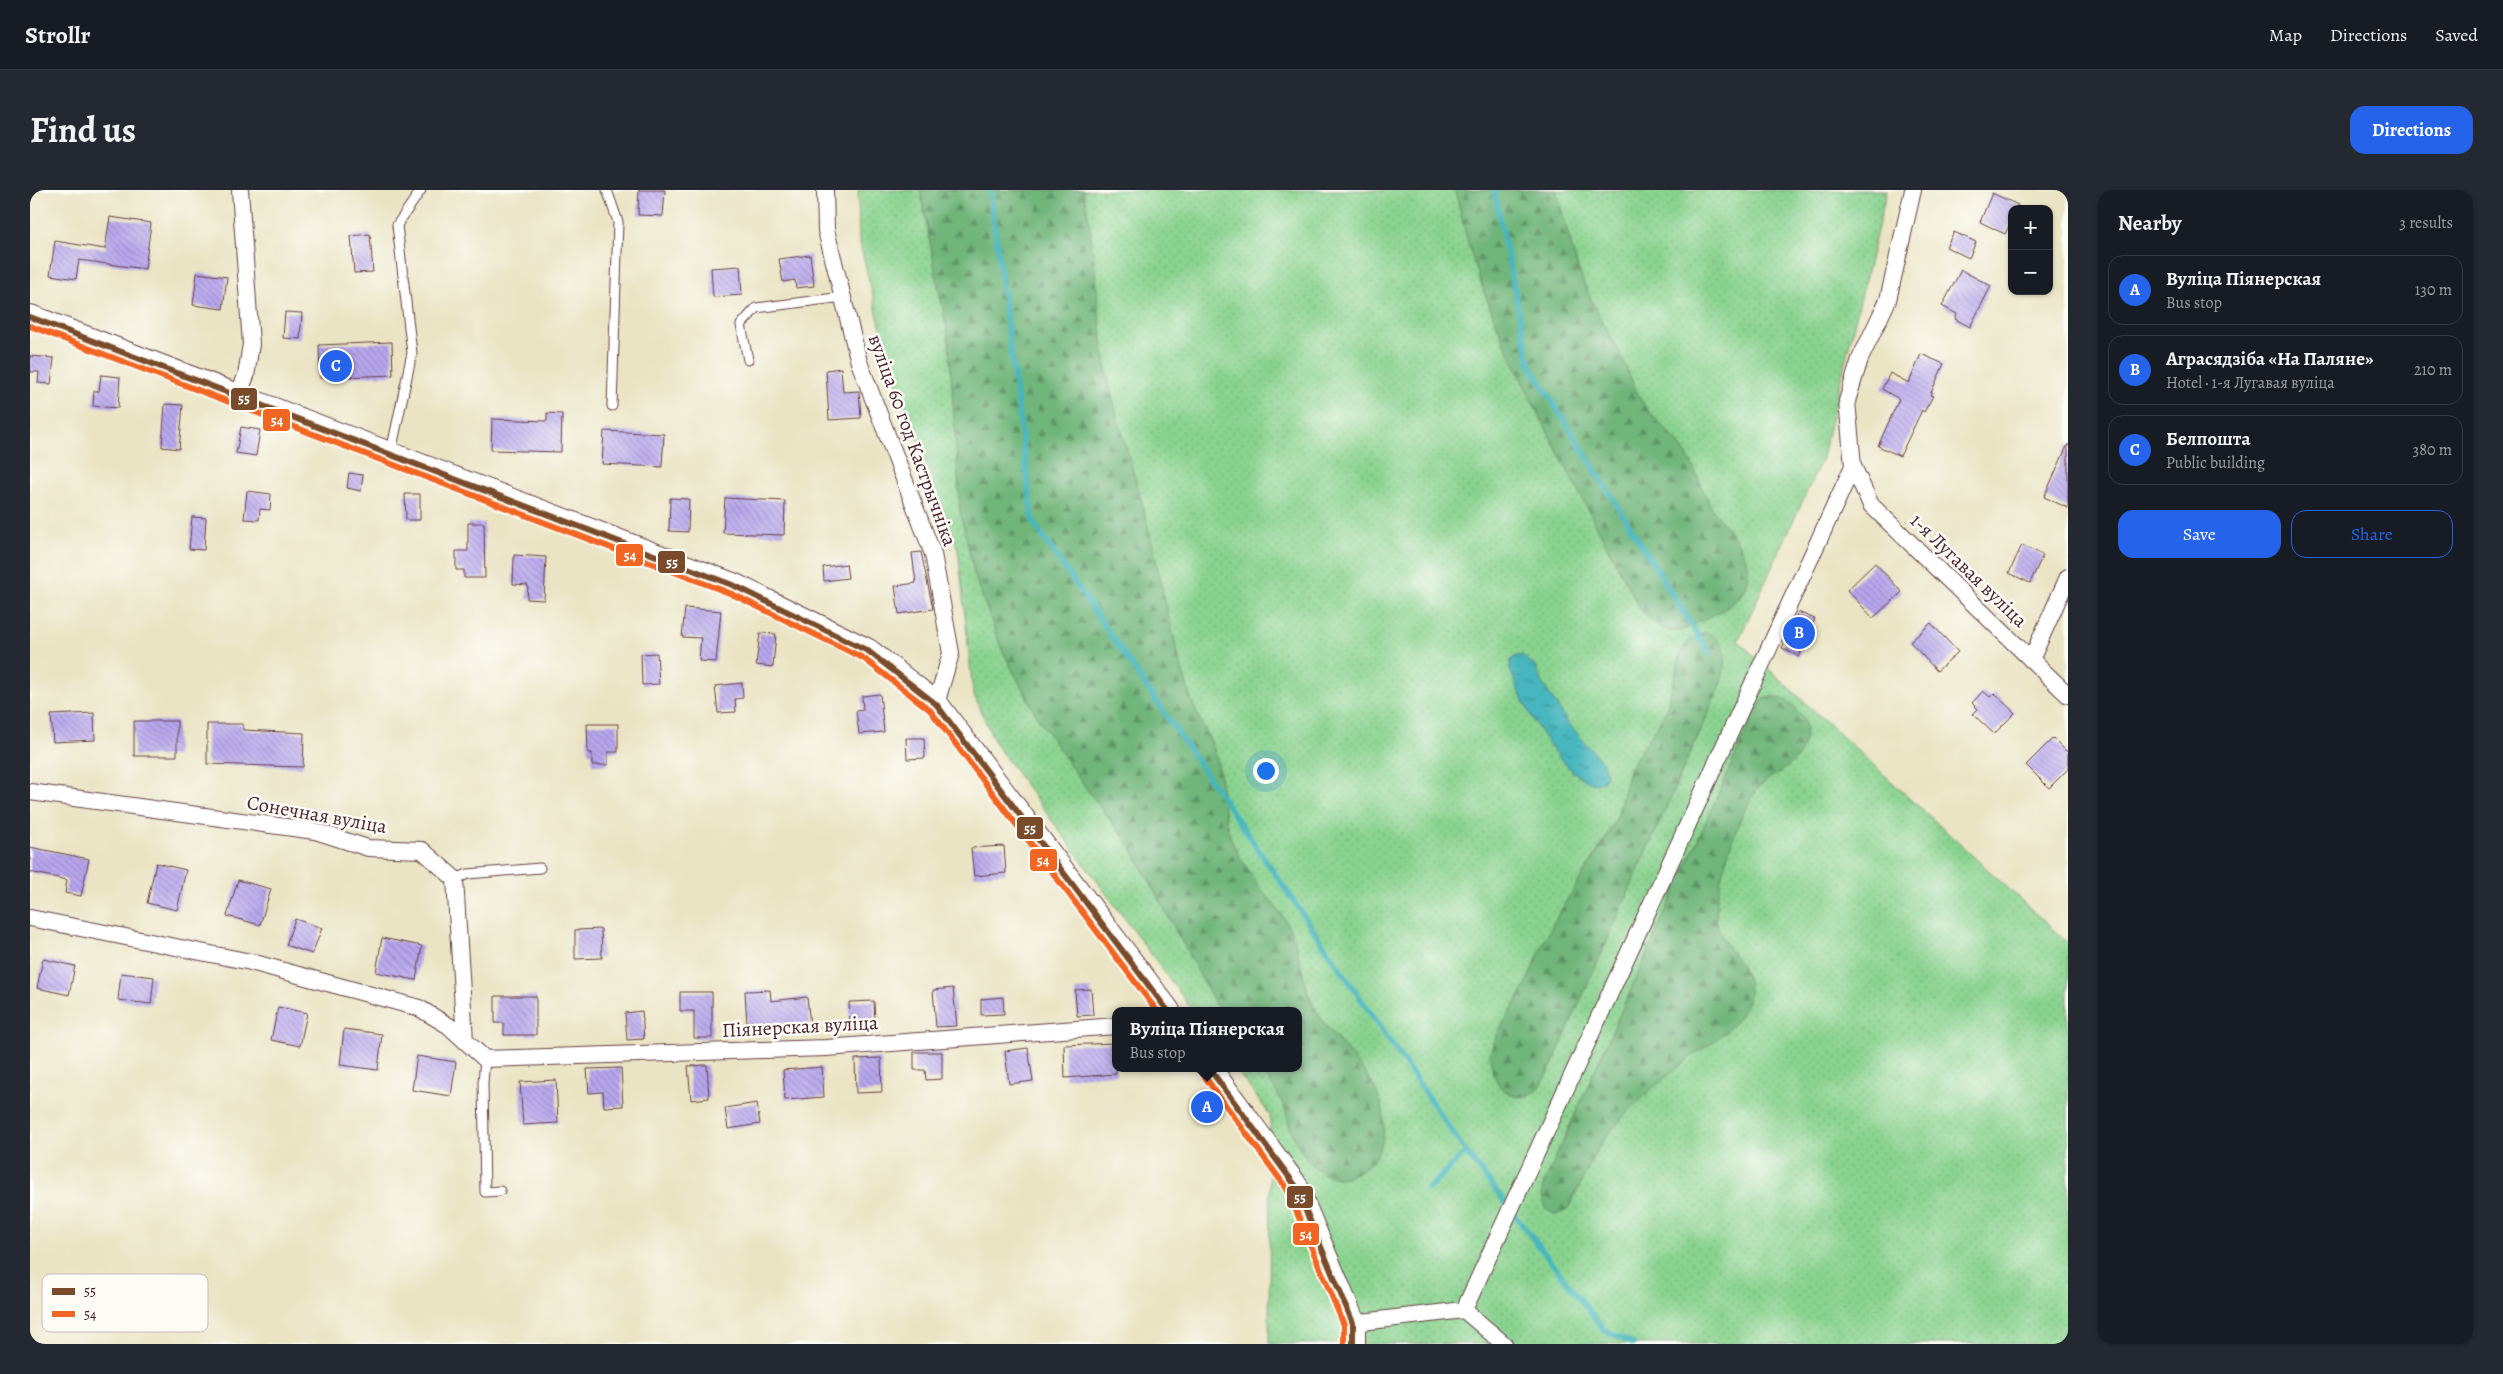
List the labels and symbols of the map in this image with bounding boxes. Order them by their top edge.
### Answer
street label: вуліца 60 год Кастрычніка [862,330,964,551]
pin: C [320,347,352,385]
line badge: 55 [230,387,258,411]
text: 55 [238,389,250,408]
line badge: 54 [262,408,291,432]
text: 54 [271,411,284,430]
street label: 1-я Лугавая вуліца [1904,507,2034,634]
line badge: 54 [615,543,644,567]
text: 54 [624,546,637,565]
line badge: 55 [657,550,686,574]
text: 55 [666,553,678,572]
pin: B [1783,614,1815,652]
your location [1253,758,1279,784]
street label: Сонечная вуліца [245,789,390,840]
line badge: 55 [1016,816,1044,840]
text: 55 [1024,819,1036,838]
line badge: 54 [1029,848,1058,872]
text: 54 [1037,851,1050,870]
street label: Піянерская вуліца [721,1009,880,1044]
pin: A [1191,1088,1223,1126]
line badge: 55 [1286,1185,1314,1209]
text: 55 [1294,1188,1306,1207]
line badge: 54 [1292,1222,1320,1246]
text: 54 [1300,1225,1313,1244]
legend [42,1274,208,1332]
text: 55 [84,1282,96,1301]
text: 54 [84,1305,96,1324]

